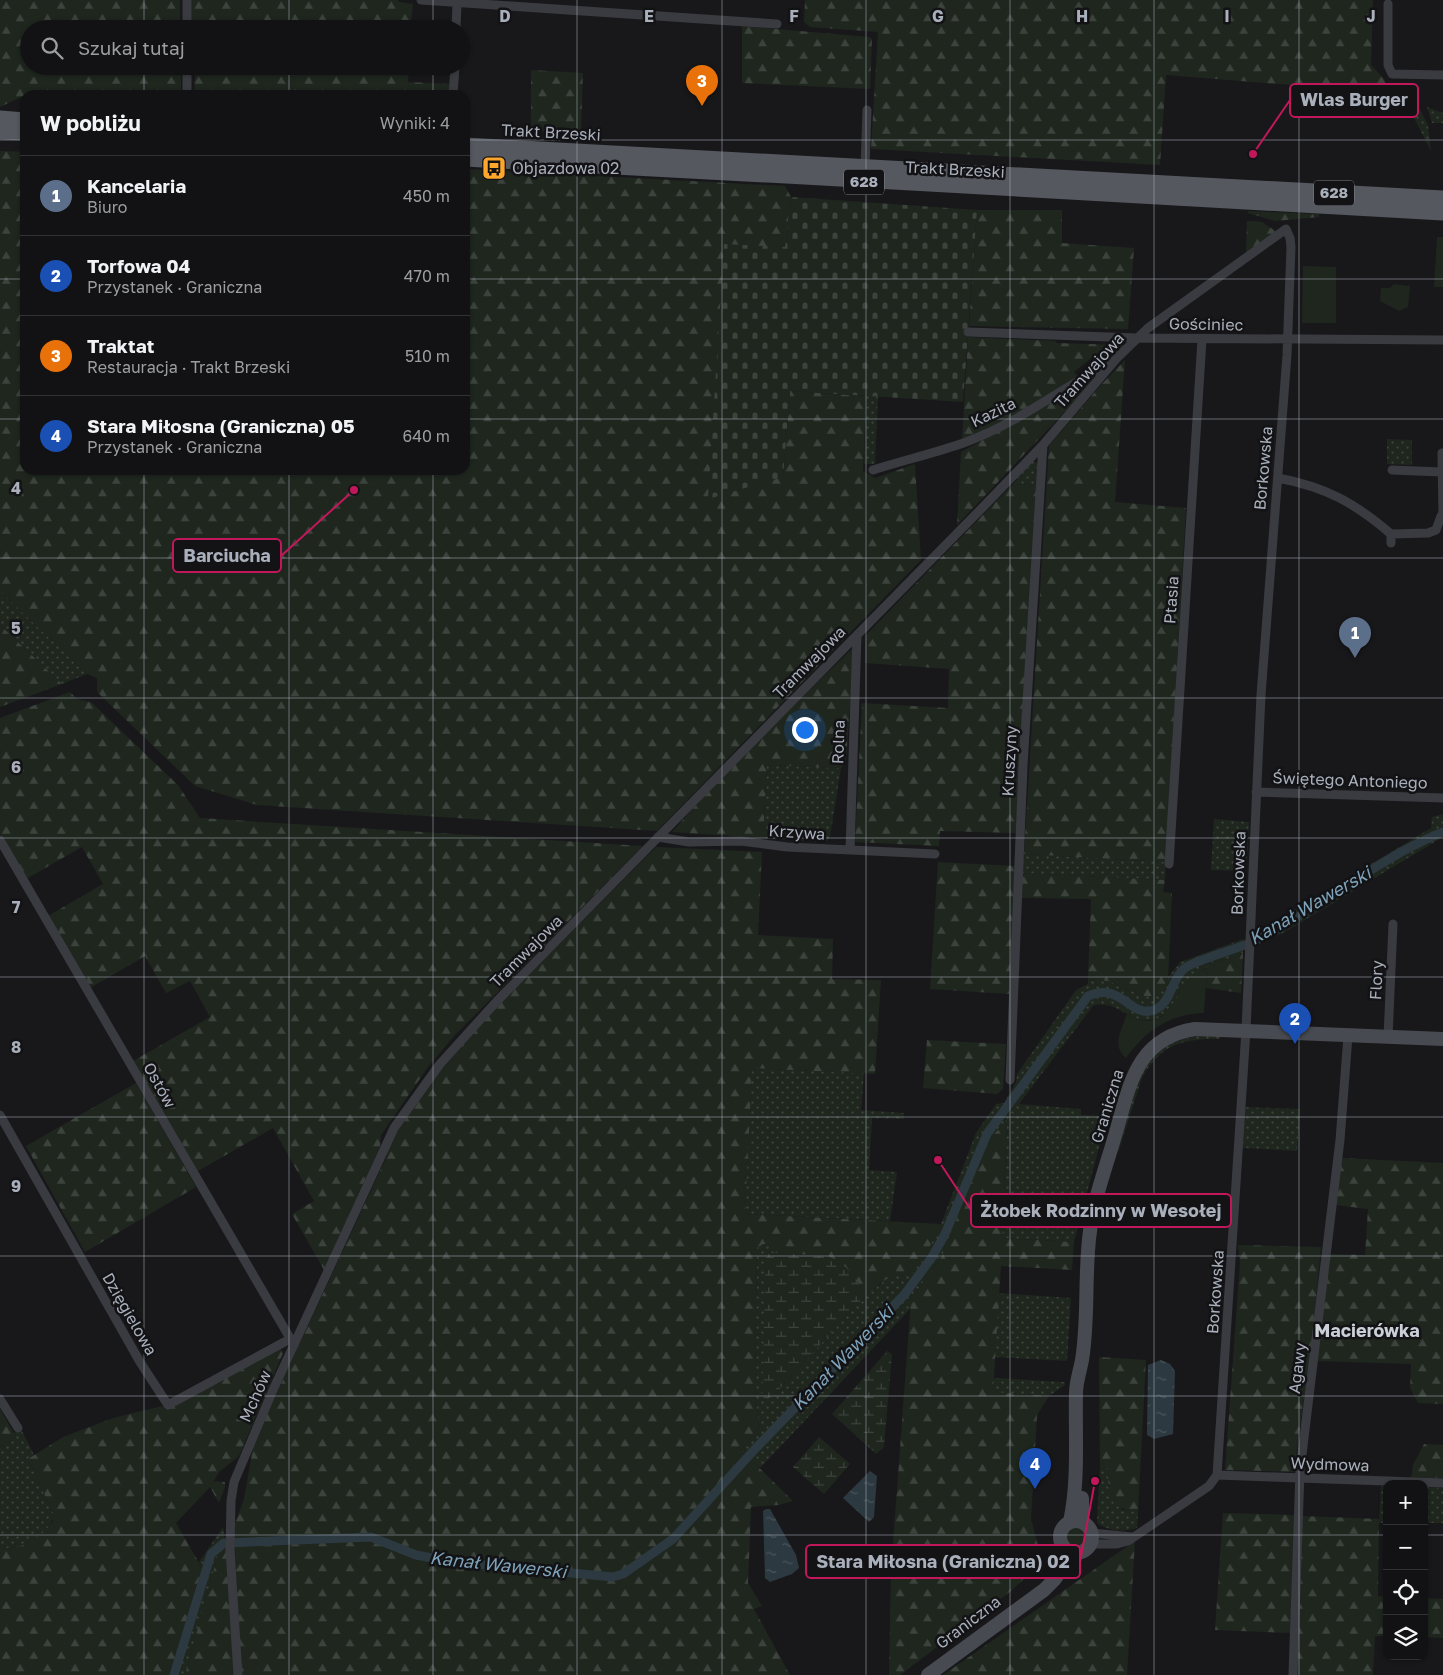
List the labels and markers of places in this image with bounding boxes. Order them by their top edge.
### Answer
pin: 3 [686,65,718,106]
callout: Wlas Burger [1290,84,1418,117]
bus stop icon: Objazdowa 02 [481,155,507,181]
place label: Objazdowa 02 [512,158,619,178]
callout: Barciucha [173,539,281,572]
pin: 1 [1339,617,1371,658]
pin: 2 [1279,1003,1311,1044]
callout: Żłobek Rodzinny w Wesołej [971,1194,1231,1227]
pin: 4 [1019,1448,1051,1489]
callout: Stara Miłosna (Graniczna) 02 [806,1545,1080,1578]

